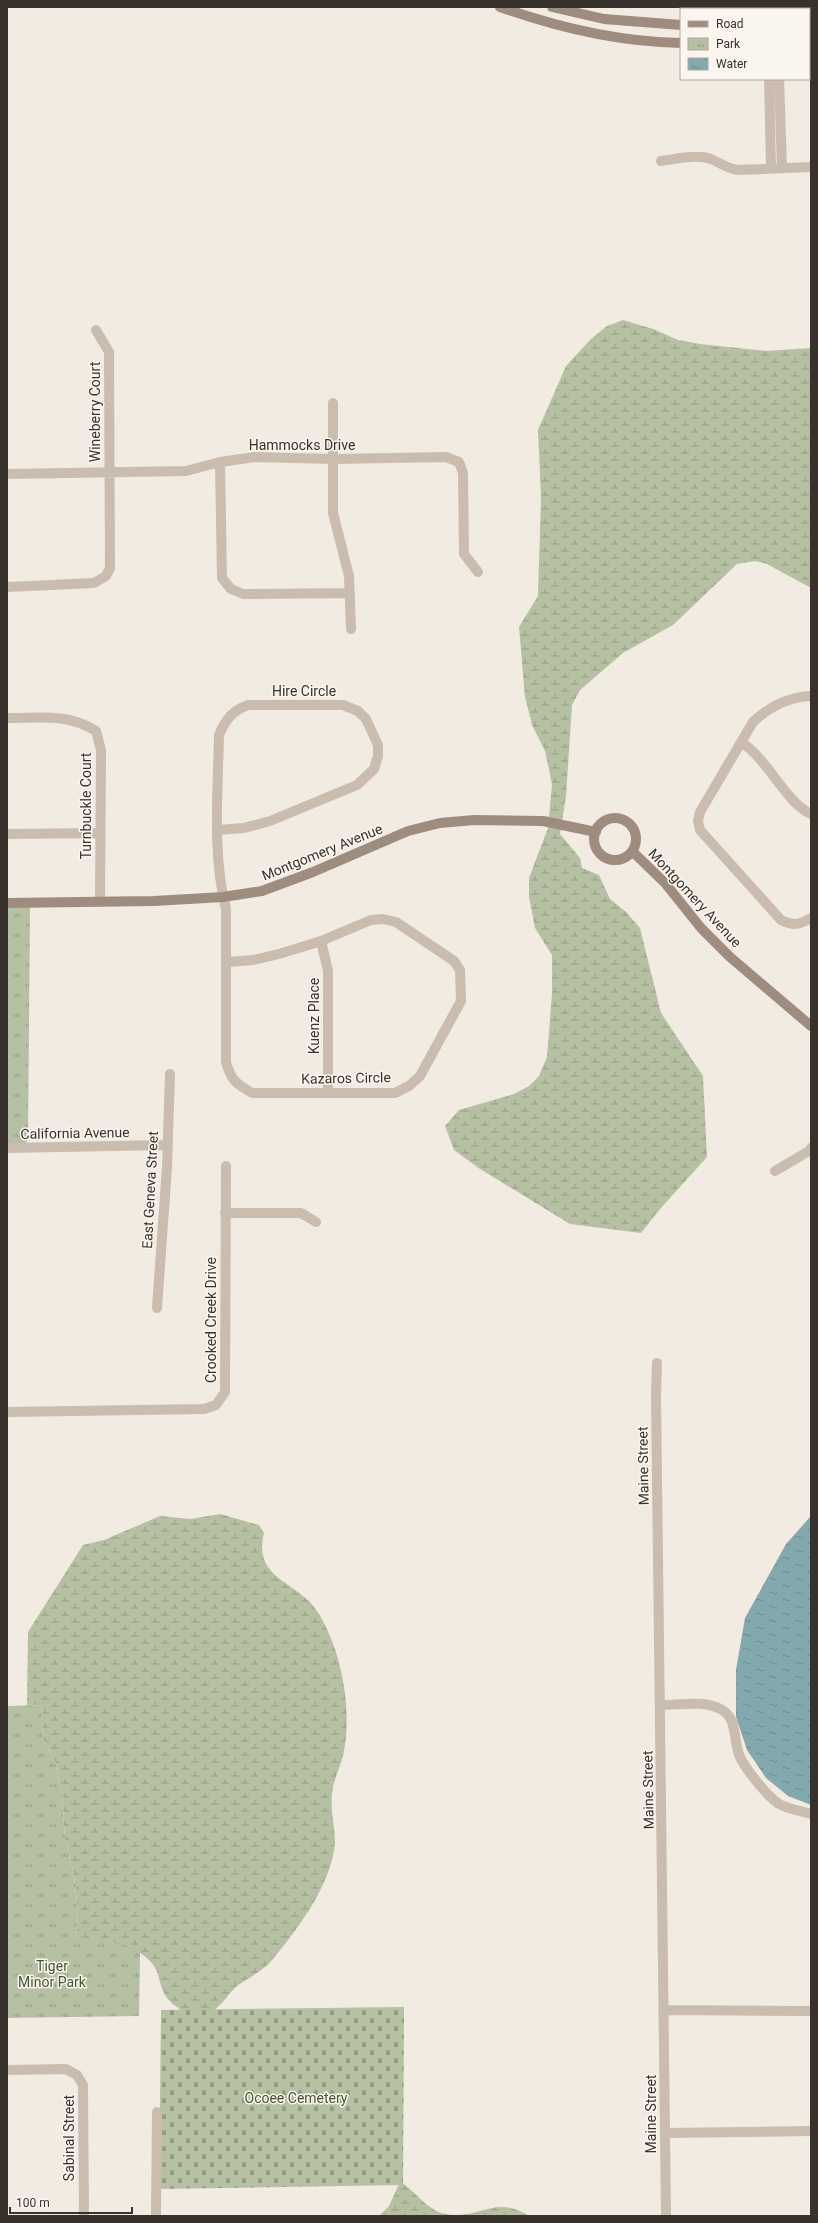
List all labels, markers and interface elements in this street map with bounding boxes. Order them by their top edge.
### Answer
legend [680,8,810,80]
text: Road [716,17,744,31]
text: Park [716,37,741,51]
text: Water [716,57,747,71]
street label: Wineberry Court [87,361,103,462]
street label: Hammocks Drive [249,437,355,453]
street label: Hire Circle [272,683,336,699]
street label: Turnbuckle Court [78,752,94,859]
street label: Montgomery Avenue [259,820,385,884]
street label: Montgomery Avenue [645,845,745,951]
street label: Kuenz Place [306,978,322,1054]
street label: Kazaros Circle [301,1069,391,1087]
street label: California Avenue [20,1124,130,1142]
street label: East Geneva Street [139,1130,161,1249]
street label: Crooked Creek Drive [203,1257,219,1383]
street label: Maine Street [634,1426,652,1506]
street label: Maine Street [639,1750,657,1830]
park label: Tiger Minor Park [18,1958,87,1990]
street label: Maine Street [643,2074,659,2153]
park label: Ocoee Cemetery [245,2090,348,2106]
street label: Sabinal Street [61,2094,77,2181]
scale bar [10,2189,132,2215]
text: 100 m [16,2196,50,2210]

